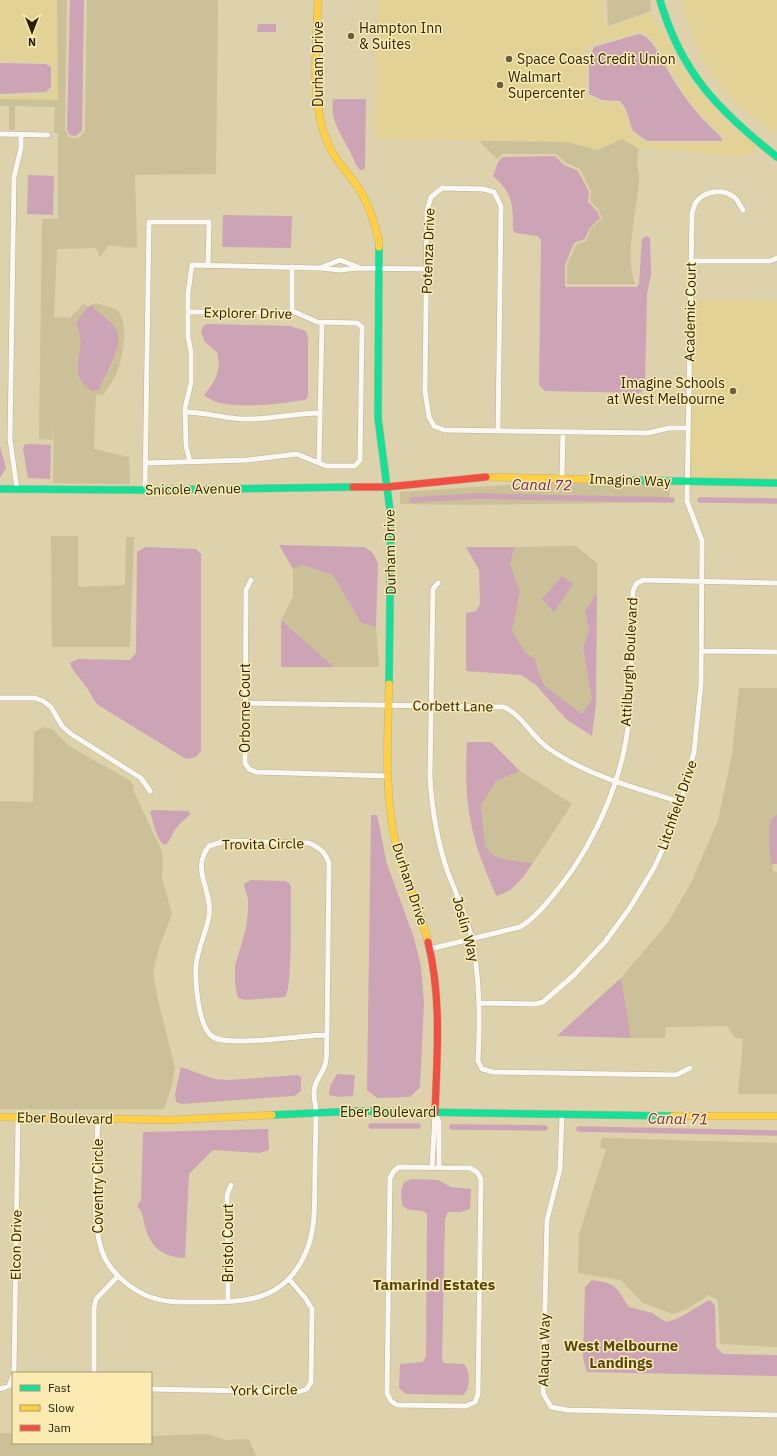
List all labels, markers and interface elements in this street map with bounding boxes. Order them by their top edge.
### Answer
north arrow [12,12,52,52]
place label: Hampton Inn & Suites [359,19,442,53]
street label: Durham Drive [309,21,327,107]
marker: Hampton Inn & Suites [346,31,356,41]
text: N [28,35,36,49]
place label: Space Coast Credit Union [517,50,676,68]
marker: Space Coast Credit Union [504,54,514,64]
place label: Walmart Supercenter [508,68,585,102]
marker: Walmart Supercenter [495,80,505,90]
street label: Potenza Drive [417,207,439,294]
street label: Academic Court [680,262,700,362]
street label: Explorer Drive [203,303,293,323]
place label: Imagine Schools at West Melbourne [607,374,725,408]
marker: Imagine Schools at West Melbourne [728,386,738,396]
street label: Imagine Way [589,470,671,490]
water label: Canal 72 [512,474,572,495]
street label: Snicole Avenue [145,479,241,499]
street label: Durham Drive [380,509,400,595]
street label: Attilburgh Boulevard [617,597,641,727]
street label: Orborne Court [236,663,254,753]
street label: Corbett Lane [413,696,494,716]
street label: Litchfield Drive [653,757,701,852]
street label: Trovita Circle [222,834,304,854]
street label: Durham Drive [388,840,432,928]
street label: Joslin Way [449,894,483,964]
street label: Eber Boulevard [340,1103,436,1121]
street label: Eber Boulevard [17,1108,113,1128]
water label: Canal 71 [648,1108,708,1129]
street label: Coventry Circle [89,1138,107,1234]
street label: Bristol Court [219,1203,237,1282]
street label: Elcon Drive [6,1209,26,1280]
district label: Tamarind Estates [373,1275,496,1294]
street label: Alaqua Way [534,1313,554,1387]
district label: West Melbourne Landings [564,1336,678,1372]
legend [12,1372,152,1444]
text: Fast [48,1380,71,1395]
street label: York Circle [230,1380,298,1400]
text: Slow [48,1400,74,1415]
text: Jam [48,1420,71,1435]

